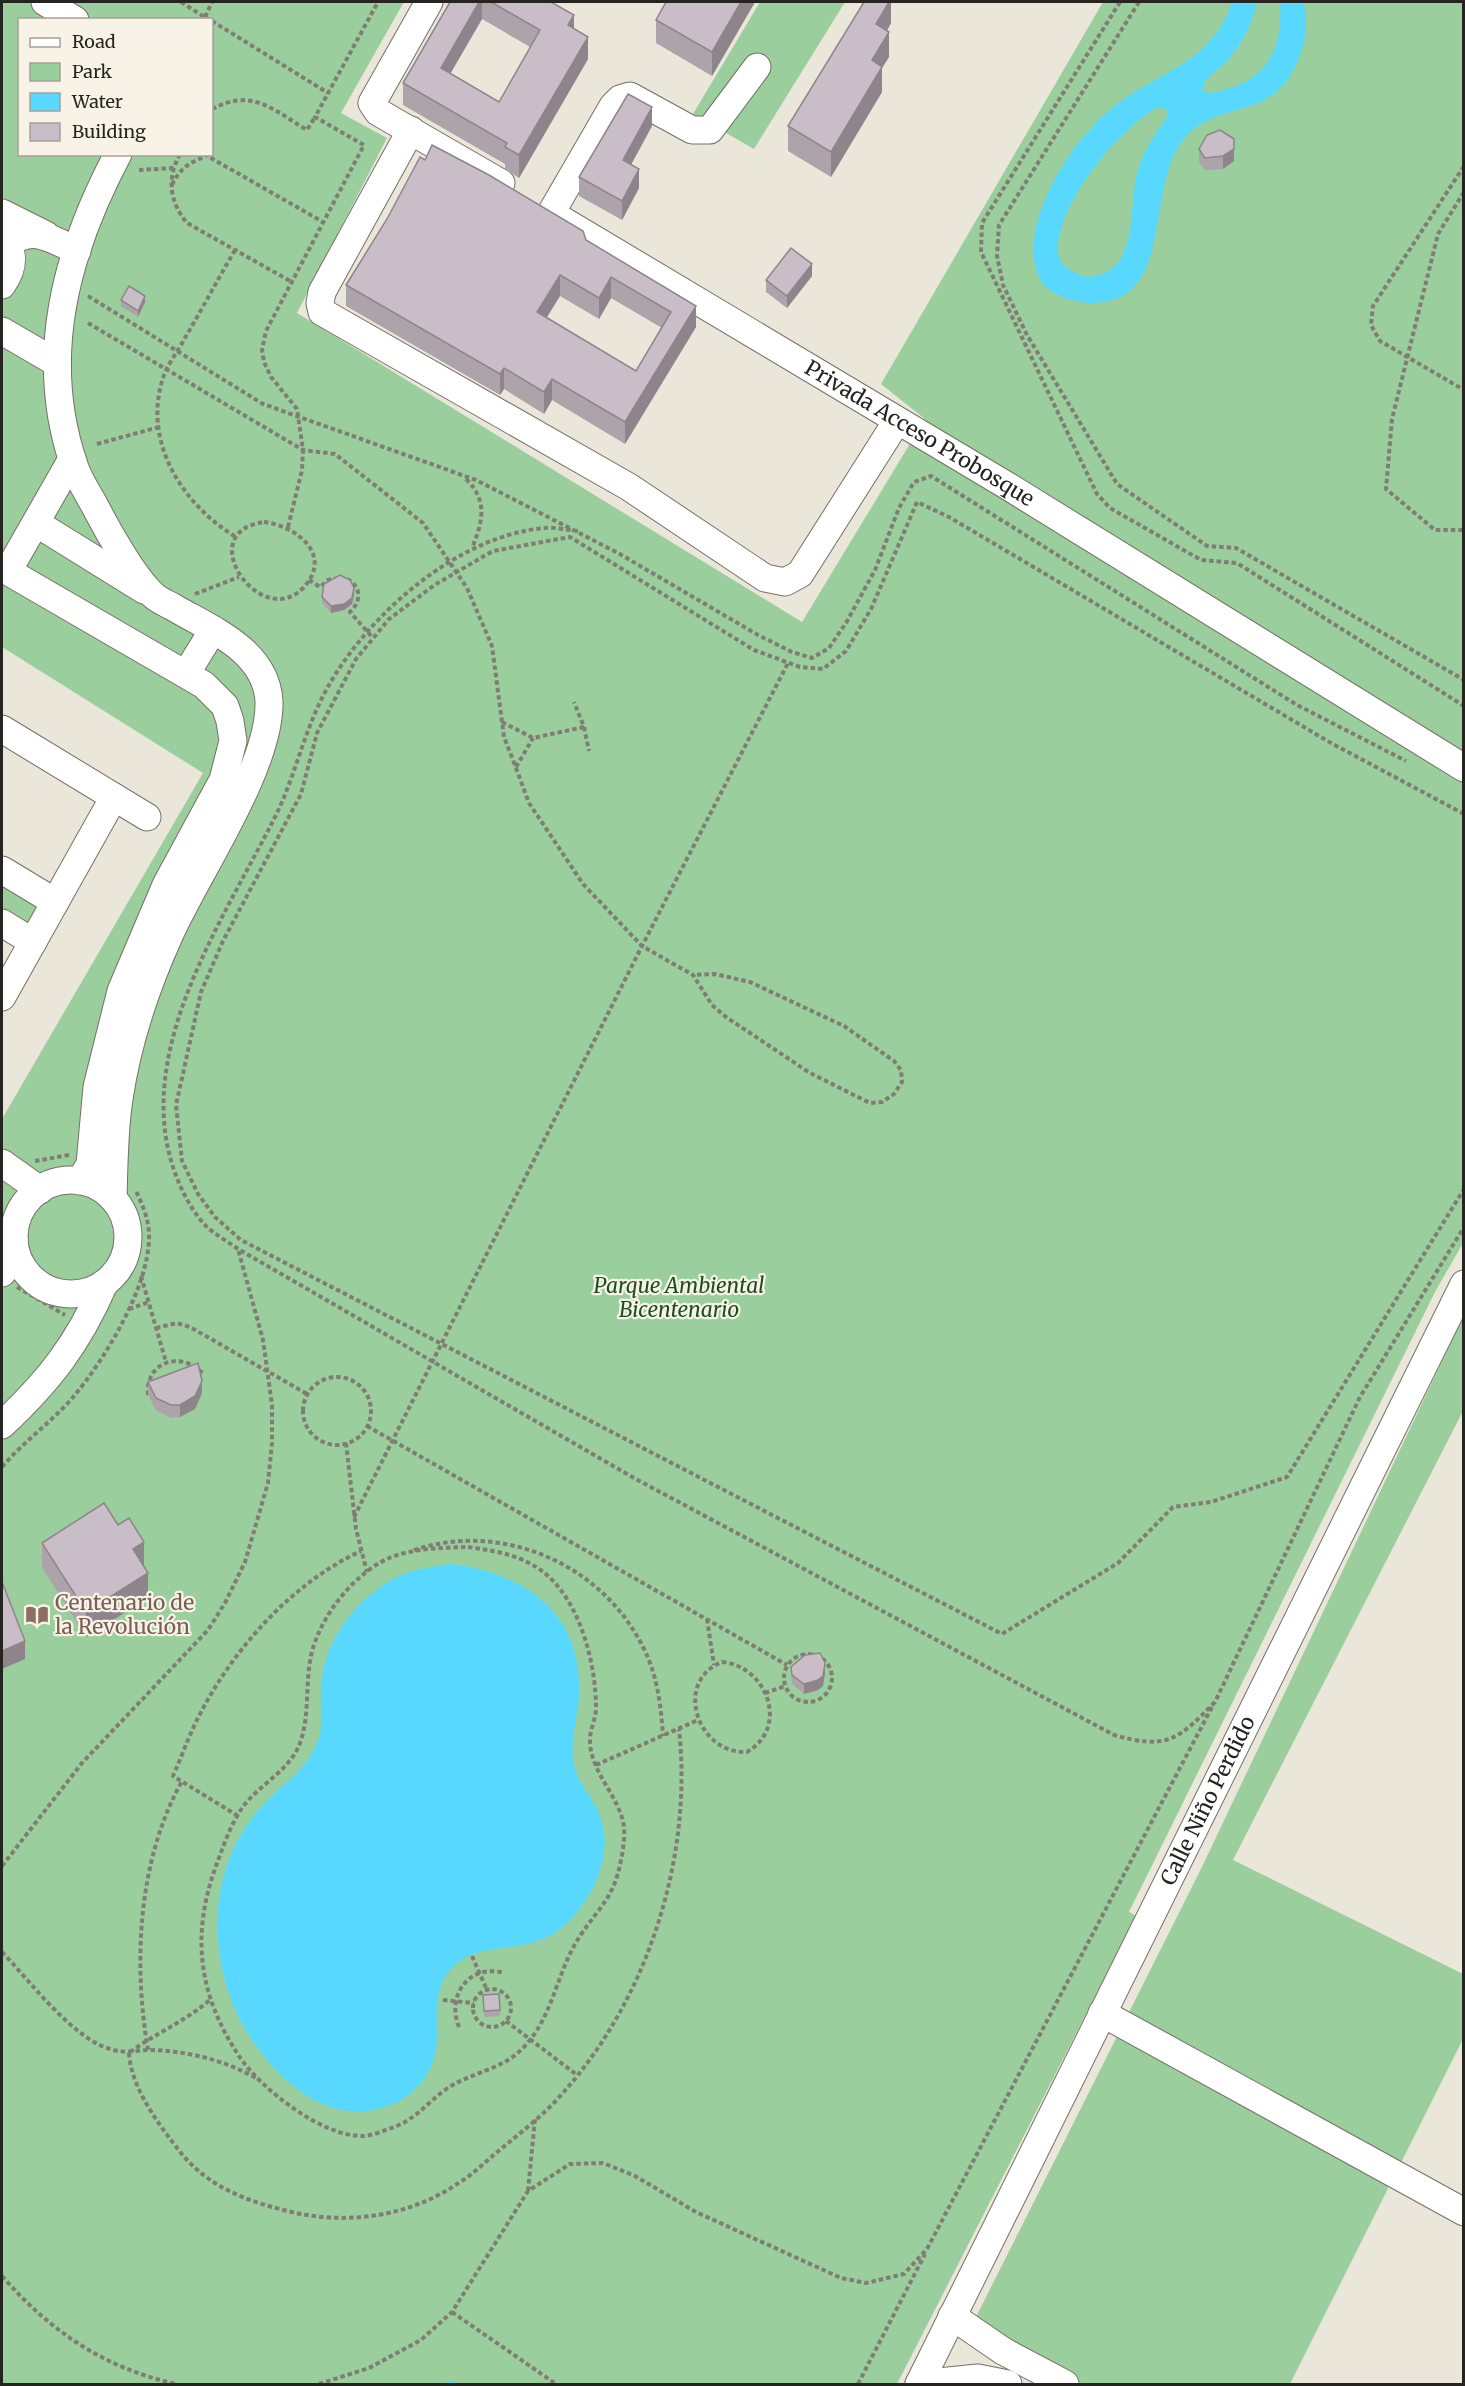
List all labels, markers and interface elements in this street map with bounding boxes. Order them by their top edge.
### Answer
legend [18,18,213,156]
text: Road [72,30,116,53]
text: Park [72,60,113,83]
text: Water [71,90,123,113]
text: Building [72,120,146,143]
street label: Privada Acceso Probosque [800,354,1039,512]
park label: Parque Ambiental Bicentenario [594,1272,764,1323]
place label: Centenario de la Revolución [55,1589,194,1640]
library icon: Centenario de la Revolución [24,1602,50,1628]
street label: Calle Niño Perdido [1154,1711,1261,1890]

